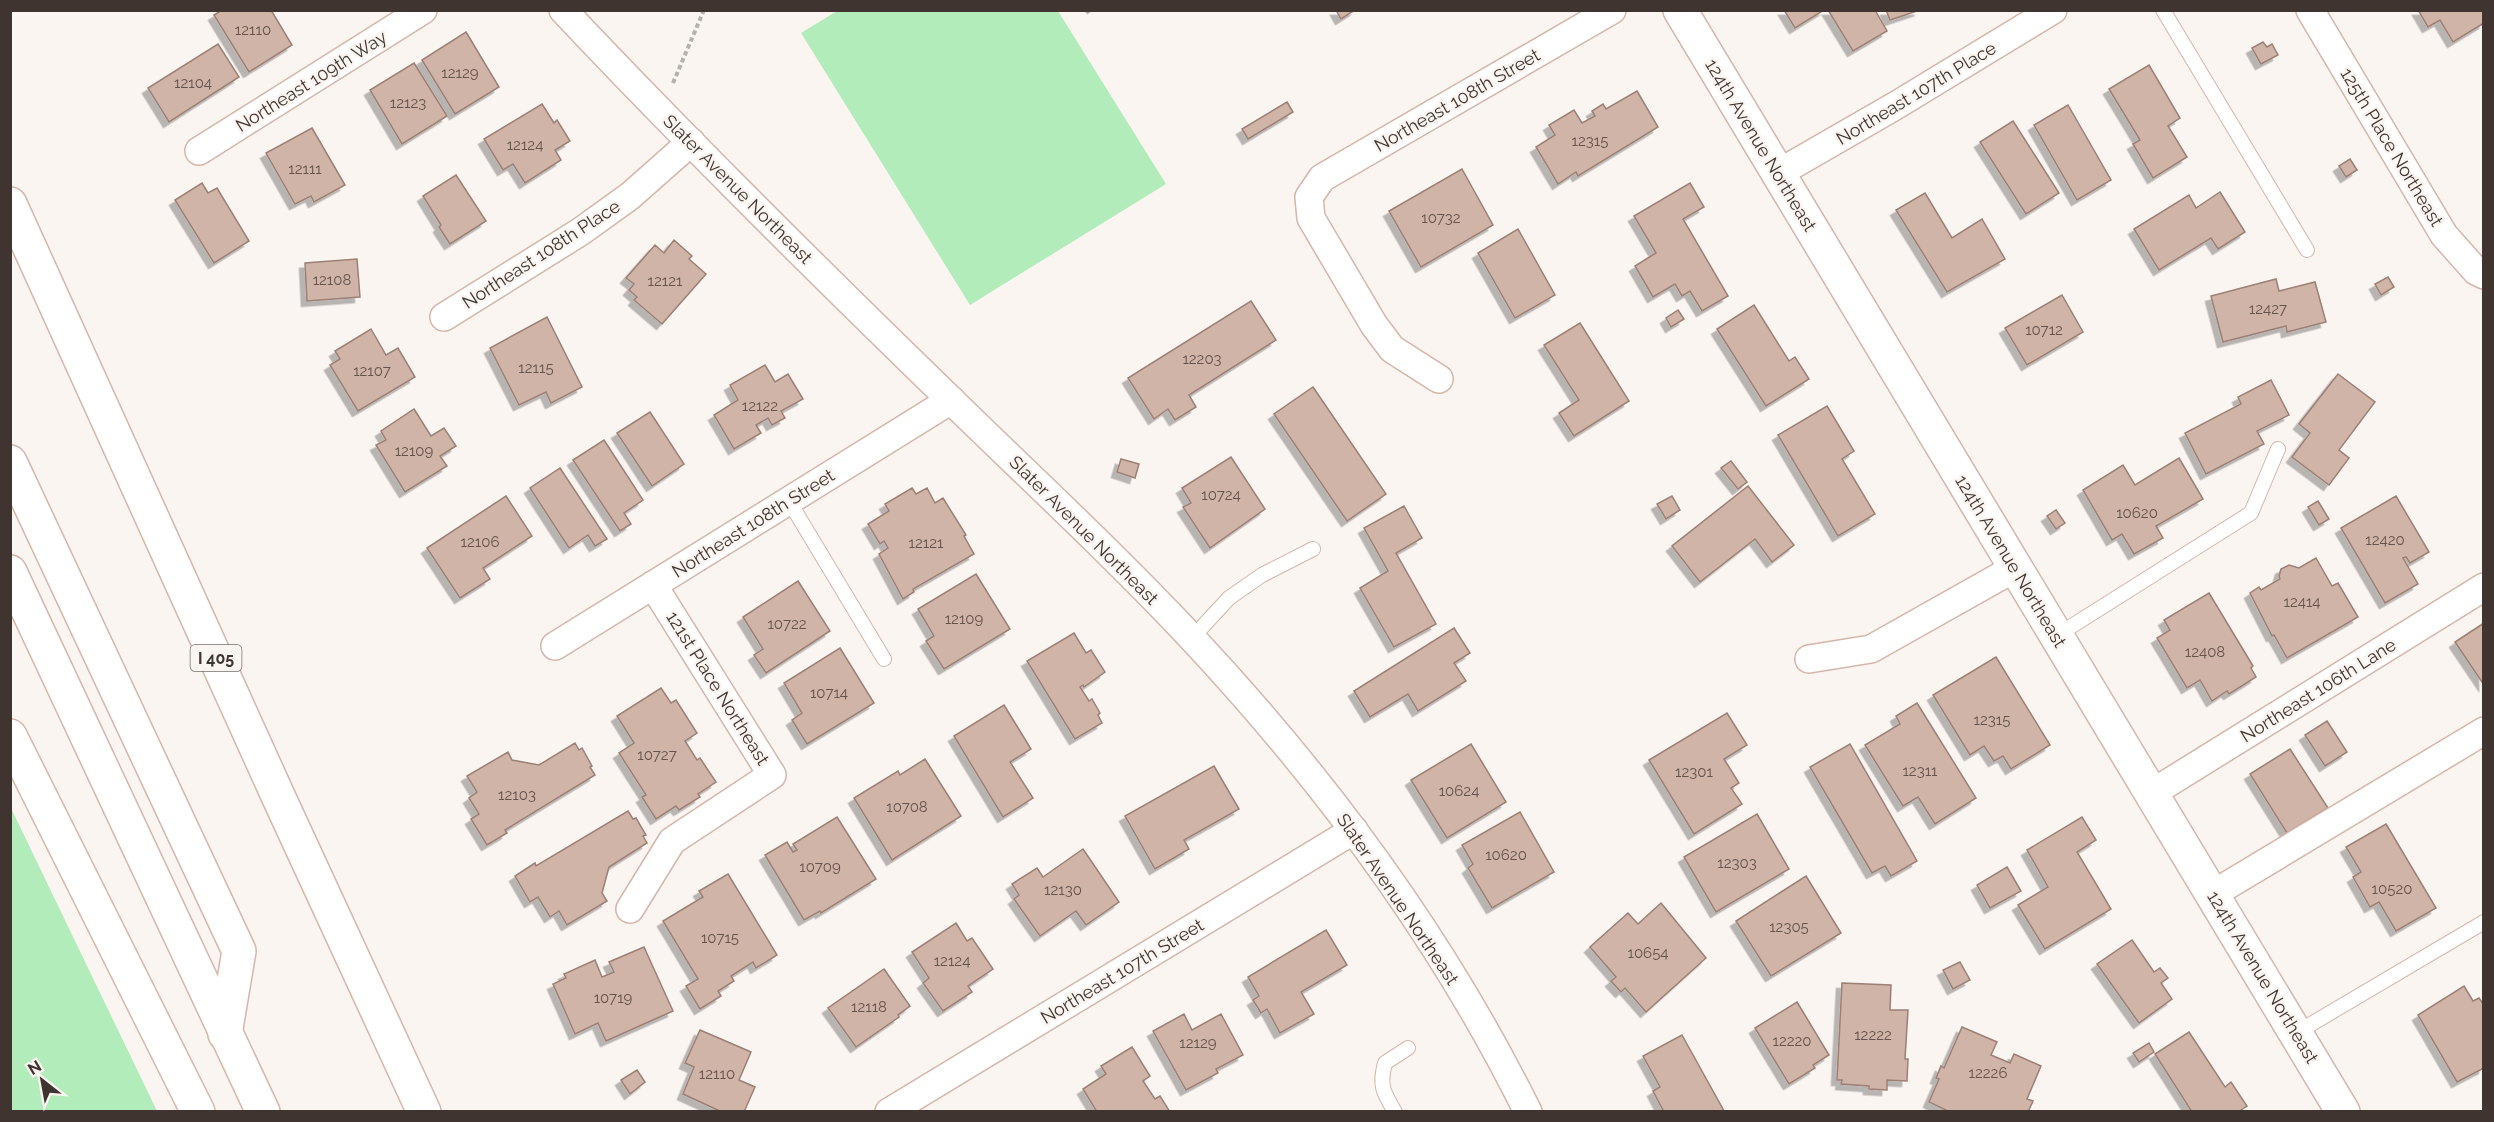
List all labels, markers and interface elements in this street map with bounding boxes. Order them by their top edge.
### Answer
house number: 12110 [235,21,271,39]
street label: Northeast 109th Way [232,26,391,136]
street label: Northeast 107th Place [1832,37,2000,149]
street label: Northeast 108th Street [1371,44,1543,156]
street label: 124th Avenue Northeast [1701,55,1821,235]
house number: 12129 [441,64,479,82]
street label: 125th Place Northeast [2336,64,2448,230]
house number: 12104 [174,74,212,92]
house number: 12123 [390,94,426,112]
street label: Slater Avenue Northeast [659,110,817,268]
house number: 12315 [1572,132,1608,150]
house number: 12124 [507,136,543,154]
house number: 12111 [288,160,322,178]
street label: Northeast 108th Place [458,195,624,313]
house number: 10732 [1421,209,1461,227]
house number: 12108 [313,271,351,289]
house number: 12121 [648,272,683,290]
house number: 12427 [2249,300,2287,318]
house number: 10712 [2025,321,2063,339]
house number: 12203 [1182,350,1222,368]
house number: 12115 [518,359,554,377]
house number: 12107 [353,362,391,380]
house number: 12122 [742,397,778,415]
house number: 12109 [395,442,434,460]
street label: Slater Avenue Northeast [1005,451,1163,609]
street label: Northeast 108th Street [668,464,838,582]
street label: 124th Avenue Northeast [1951,471,2071,651]
house number: 10724 [1201,486,1241,504]
house number: 10620 [2116,504,2158,522]
house number: 12420 [2365,531,2405,549]
house number: 12106 [461,533,499,551]
house number: 12121 [909,534,944,552]
house number: 12414 [2283,593,2321,611]
street label: 121st Place Northeast [662,607,774,769]
house number: 12109 [945,610,984,628]
house number: 10722 [767,615,807,633]
street label: Northeast 106th Lane [2237,633,2400,746]
house number: 12408 [2185,643,2225,661]
road number: I 405 [190,645,242,671]
house number: 10714 [810,684,848,702]
house number: 12315 [1974,711,2010,729]
house number: 10727 [637,746,677,764]
house number: 12311 [1902,762,1938,780]
house number: 12301 [1675,763,1713,781]
house number: 10624 [1439,782,1479,800]
house number: 12103 [498,786,536,804]
house number: 10708 [886,798,928,816]
street label: Slater Avenue Northeast [1333,809,1463,989]
house number: 10620 [1485,846,1527,864]
house number: 12303 [1717,854,1757,872]
house number: 10709 [799,858,841,876]
house number: 10520 [2372,880,2412,898]
house number: 12130 [1044,881,1082,899]
street label: 124th Avenue Northeast [2203,887,2323,1067]
street label: Northeast 107th Street [1037,914,1207,1028]
house number: 12305 [1769,918,1809,936]
house number: 10715 [701,929,739,947]
house number: 10654 [1627,944,1669,962]
house number: 12124 [934,952,970,970]
house number: 10719 [594,989,633,1007]
house number: 12118 [851,998,887,1016]
house number: 12222 [1854,1026,1892,1044]
house number: 12220 [1772,1032,1812,1050]
house number: 12129 [1179,1034,1217,1052]
north arrow [12,1050,72,1110]
text: N [24,1056,45,1079]
house number: 12226 [1969,1064,2007,1082]
house number: 12110 [699,1065,735,1083]

